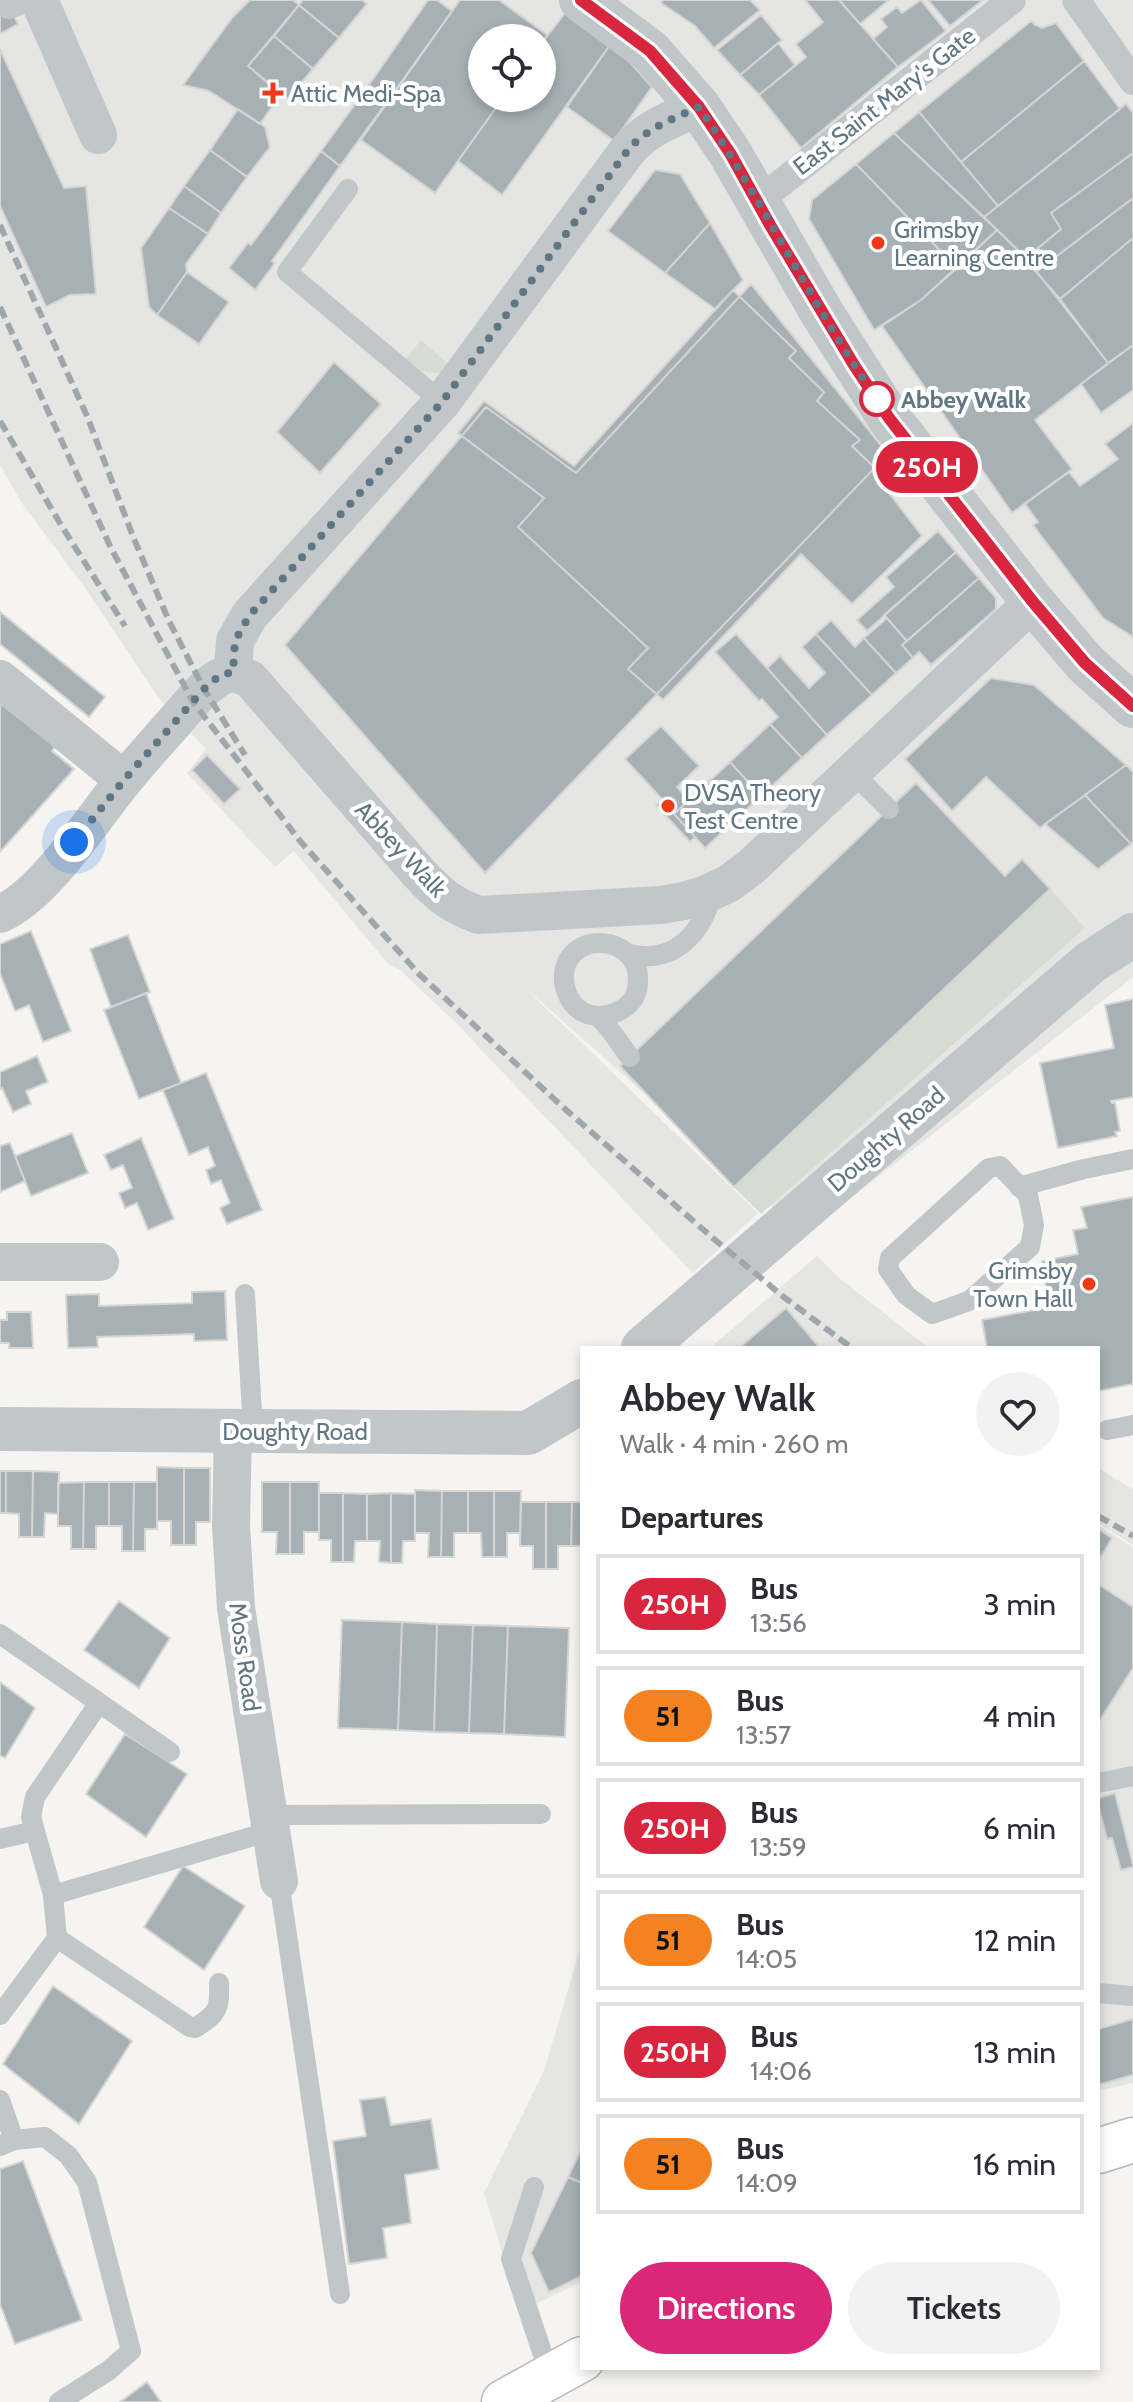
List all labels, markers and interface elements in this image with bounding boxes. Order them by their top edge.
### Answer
street label: East Saint Mary's Gate [787,21,981,181]
map controls [468,24,556,112]
button: locate [468,24,556,112]
place label: Attic Medi-Spa [291,79,442,108]
marker: Attic Medi-Spa [262,82,284,104]
place label: Grimsby Learning Centre [894,215,1054,272]
marker: Grimsby Learning Centre [869,234,887,252]
marker: Abbey Walk [860,382,894,416]
place label: Abbey Walk [901,385,1026,414]
line badge: 250H [871,441,983,493]
text: 250H [892,450,962,484]
place label: DVSA Theory Test Centre [684,778,821,835]
street label: Abbey Walk [349,795,453,903]
marker: DVSA Theory Test Centre [659,797,677,815]
your location [54,822,94,862]
street label: Doughty Road [822,1080,950,1198]
place label: Grimsby Town Hall [973,1256,1073,1313]
marker: Grimsby Town Hall [1080,1275,1098,1293]
button: heart [976,1372,1060,1456]
text: Abbey Walk [620,1374,816,1421]
street label: Doughty Road [222,1417,368,1446]
text: Walk · 4 min · 260 m [620,1428,849,1460]
text: Departures [620,1499,764,1536]
text: Bus [750,1570,798,1607]
text: 3 min [984,1586,1056,1623]
text: 250H [640,1587,710,1621]
street label: Moss Road [223,1601,267,1713]
text: 13:56 [750,1607,807,1639]
text: Bus [736,1682,784,1719]
text: 4 min [982,1698,1056,1735]
text: 51 [655,1699,681,1733]
text: 13:57 [736,1719,791,1751]
text: Bus [750,1794,798,1831]
text: 6 min [983,1810,1056,1847]
text: 250H [640,1811,710,1845]
text: 13:59 [750,1831,807,1863]
text: Bus [736,1906,784,1943]
text: 12 min [974,1922,1056,1959]
text: 51 [655,1923,681,1957]
text: 14:05 [736,1943,797,1975]
text: Bus [750,2018,798,2055]
text: 13 min [974,2034,1056,2071]
text: 250H [640,2035,710,2069]
text: 14:06 [750,2055,812,2087]
text: Bus [736,2130,784,2167]
text: 16 min [973,2146,1056,2183]
text: 51 [655,2147,681,2181]
text: 14:09 [736,2167,798,2199]
button: Directions [620,2262,832,2354]
button: Tickets [848,2262,1060,2354]

